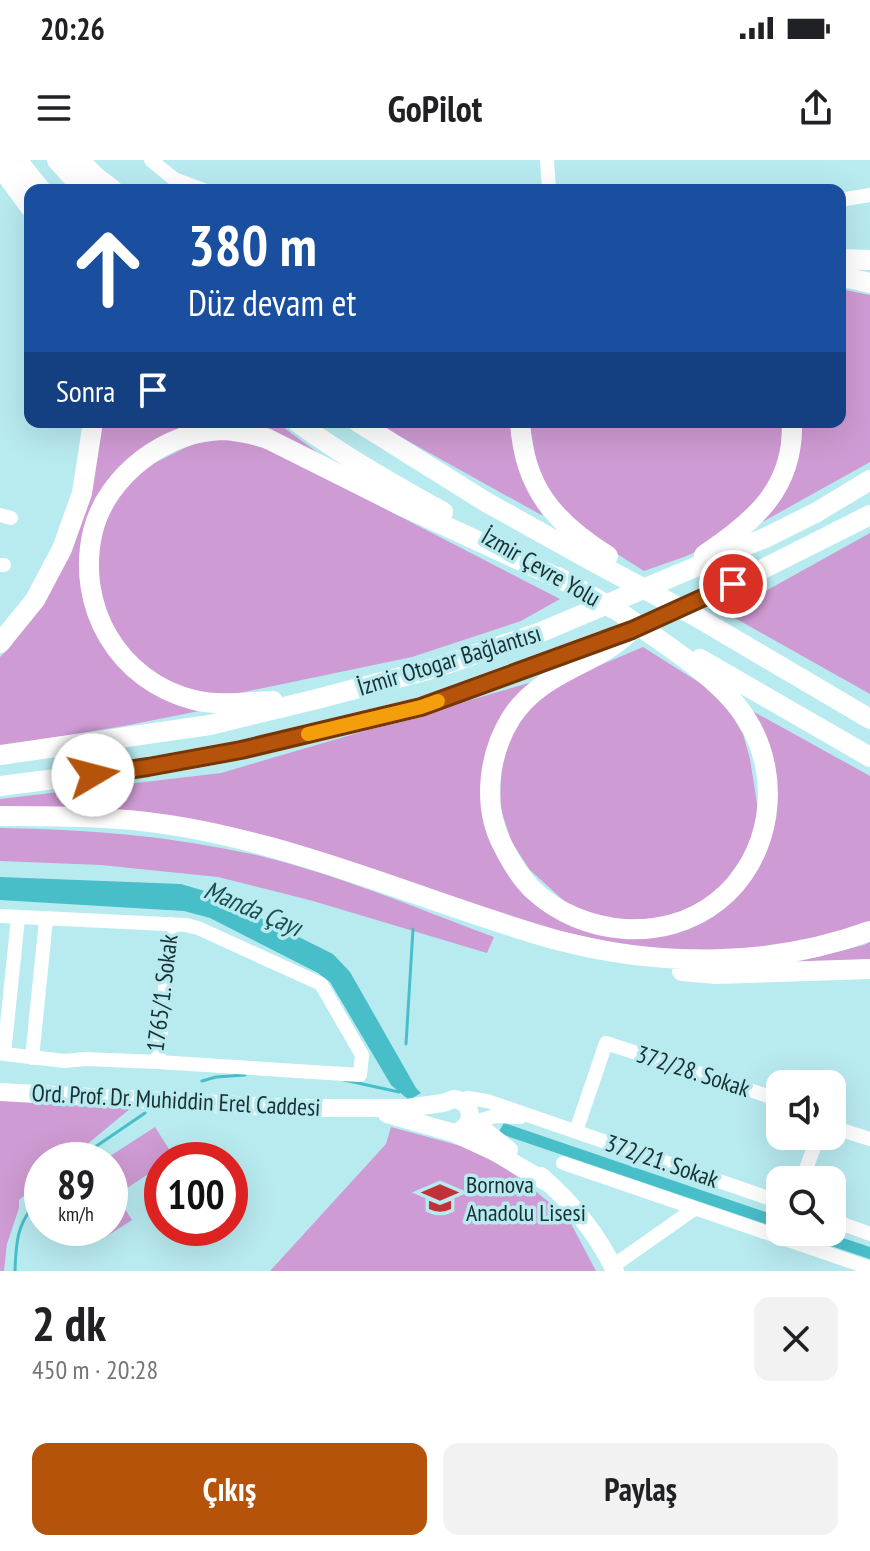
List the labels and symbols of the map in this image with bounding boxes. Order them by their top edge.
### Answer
street label: İzmir Çevre Yolu [476,520,606,614]
pin [699,550,767,618]
street label: İzmir Otogar Bağlantısı [353,617,545,703]
position arrow [51,733,135,817]
water label: Manda Çayı [199,873,308,944]
street label: 1765/1. Sokak [139,932,185,1053]
street label: 372/28. Sokak [632,1038,754,1104]
street label: Ord. Prof. Dr. Muhiddin Erel Caddesi [31,1077,321,1123]
street label: 372/21. Sokak [601,1127,723,1195]
speed limit sign: 100 [144,1142,248,1246]
place label: Bornova Anadolu Lisesi [466,1169,586,1228]
school or university icon: Bornova Anadolu Lisesi [421,1179,459,1217]

